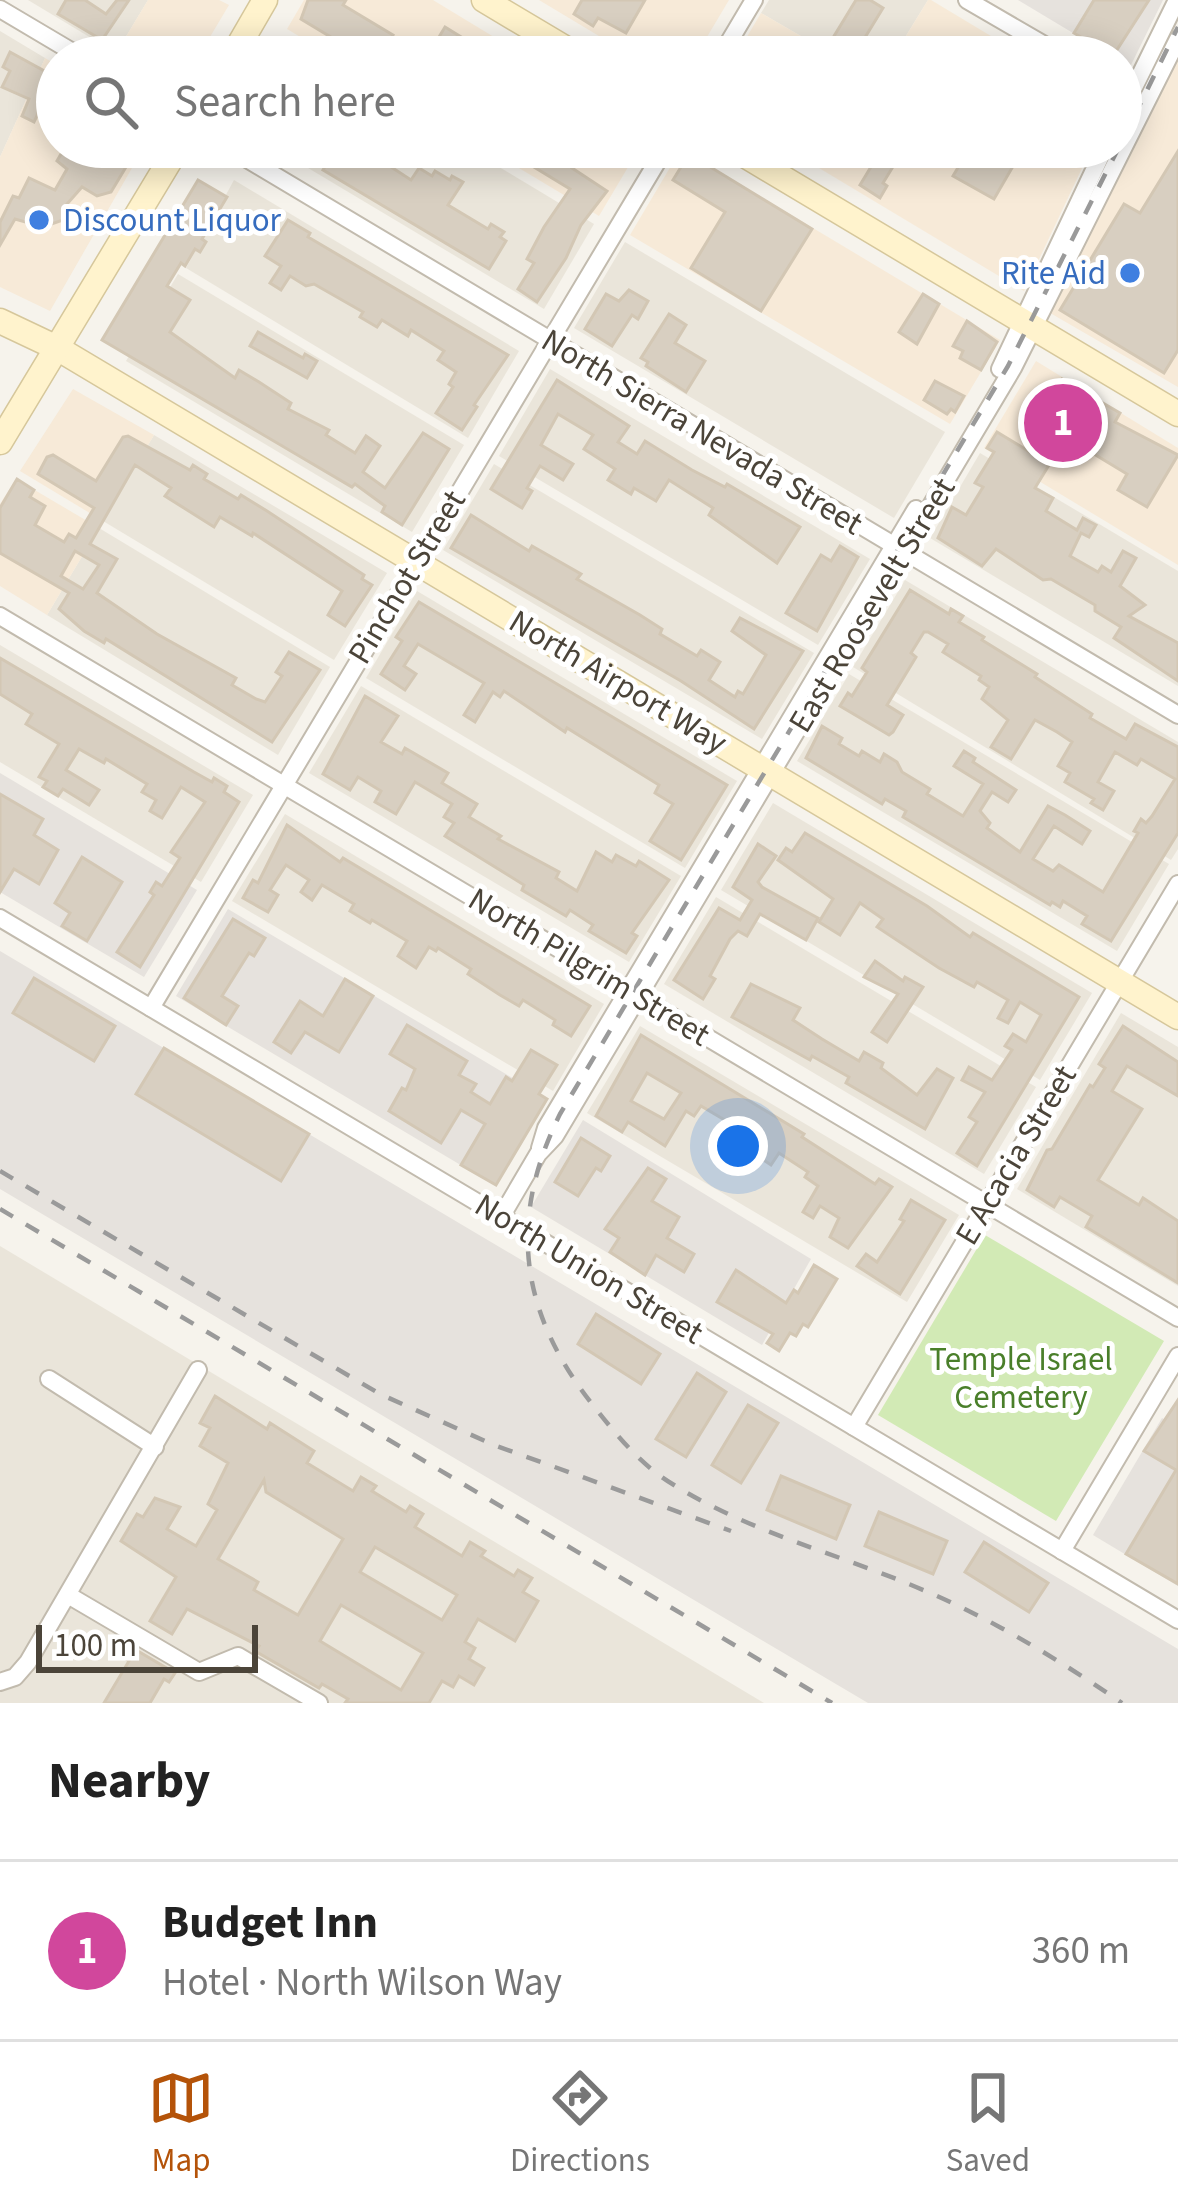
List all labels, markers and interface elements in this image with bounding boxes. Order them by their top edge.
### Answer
search box [36,36,1142,168]
icon: search [78,69,144,135]
text: Search here [174,70,396,134]
place label: Discount Liquor [63,197,282,244]
marker: Discount Liquor [26,207,52,233]
place label: Rite Aid [1001,250,1106,297]
marker: Rite Aid [1117,260,1143,286]
street label: North Sierra Nevada Street [532,317,872,547]
pin: 1 [1024,378,1102,468]
street label: East Roosevelt Street [777,469,967,741]
street label: Pinchot Street [336,481,478,673]
street label: North Airport Way [500,598,736,766]
street label: North Pilgrim Street [459,876,719,1058]
street label: E Acacia Street [944,1056,1088,1254]
your location [708,1116,768,1176]
street label: North Union Street [466,1182,712,1356]
park label: Temple Israel Cemetery [929,1336,1113,1421]
scale bar [36,1619,258,1672]
text: 100 m [54,1622,137,1669]
text: Nearby [48,1745,210,1817]
text: Budget Inn [162,1891,378,1955]
text: 1 [77,1923,97,1979]
text: 360 m [1032,1923,1130,1979]
text: Hotel · North Wilson Way [162,1955,562,2011]
tab: Map [148,2065,214,2184]
tab: Directions [510,2065,650,2184]
tab: Saved [946,2065,1030,2184]

